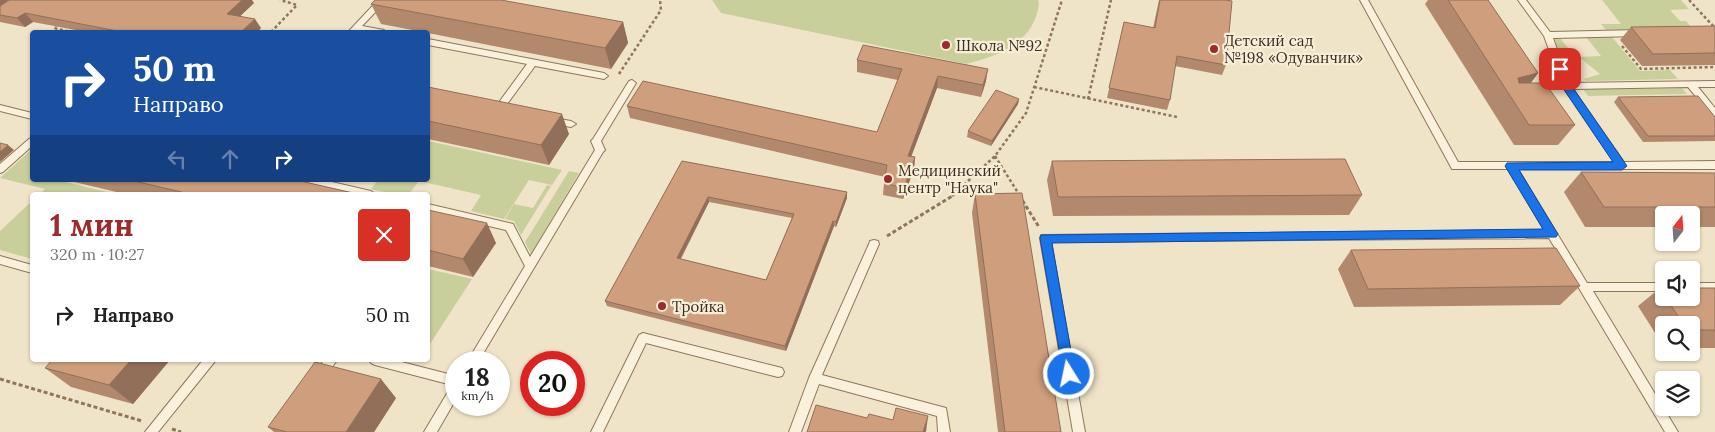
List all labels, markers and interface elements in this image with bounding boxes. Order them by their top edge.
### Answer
place label: Детский сад №198 «Одуванчик» [1224,31,1363,67]
place label: Школа №92 [956,36,1042,55]
marker: Школа №92 [940,39,952,51]
marker: Детский сад №198 «Одуванчик» [1208,43,1220,55]
text: 50 m [133,46,216,91]
pin [1539,48,1581,90]
icon: right [50,50,115,115]
icon: arrive [1546,55,1574,83]
text: Направо [133,90,224,118]
icon: left [163,145,191,173]
icon: ahead [216,145,244,173]
icon: right [269,145,297,173]
place label: Медицинский центр "Наука" [898,161,1001,197]
marker: Медицинский центр "Наука" [882,173,894,185]
text: 1 мин [50,206,134,244]
north arrow [1655,206,1700,251]
map controls [1655,206,1700,416]
button: close [358,209,410,261]
text: 320 m · 10:27 [50,244,144,264]
button: sound [1655,261,1700,306]
place label: Тройка [672,297,725,316]
marker: Тройка [656,300,668,312]
icon: right [50,301,78,329]
text: Направо [93,303,174,327]
text: 50 m [366,303,410,327]
button: search [1655,316,1700,361]
position arrow [1042,347,1094,399]
speed limit sign: 20 [520,351,585,416]
text: 18 [465,361,490,393]
button: layers [1655,371,1700,416]
text: km/h [461,388,494,403]

